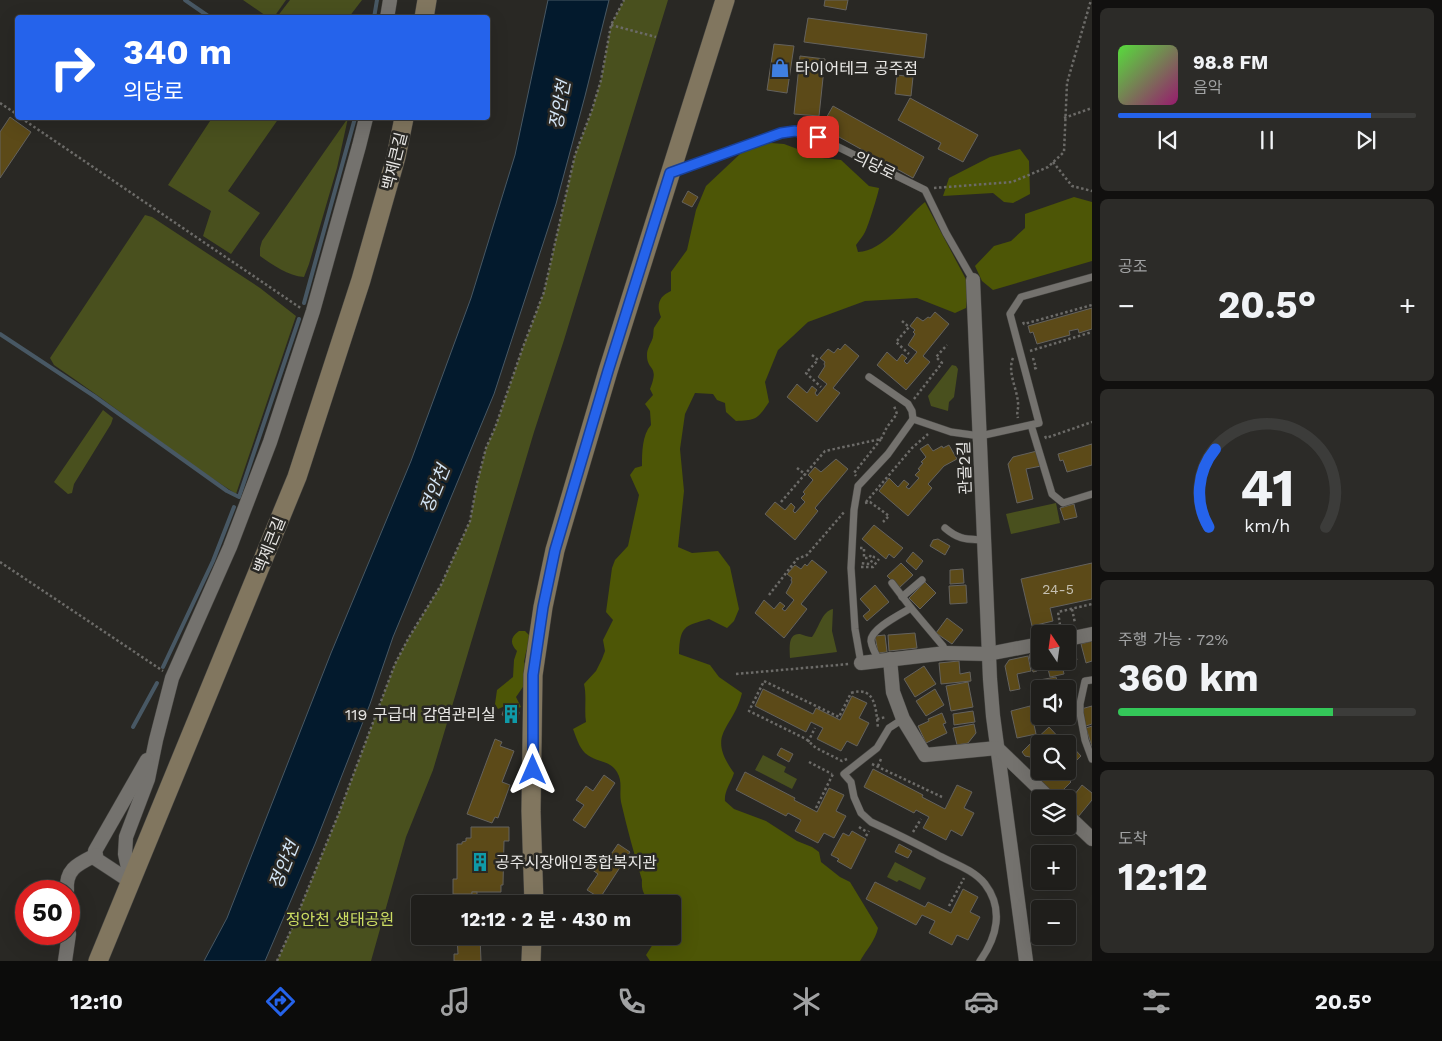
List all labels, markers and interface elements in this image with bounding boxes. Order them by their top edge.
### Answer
text: 340 m [123,31,232,73]
icon: right [40,35,105,100]
text: 98.8 FM [1193,51,1268,74]
shop icon: 타이어테크 공주점 [769,57,791,79]
place label: 타이어테크 공주점 [795,59,918,78]
water label: 정안천 [545,76,575,131]
text: 음악 [1193,78,1222,97]
text: 의당로 [123,79,184,104]
pin [797,116,839,158]
icon: arrive [804,123,832,151]
icon: previous [1154,126,1182,154]
icon: pause [1253,126,1281,154]
icon: next [1352,126,1380,154]
street label: 백제큰길 [378,130,411,192]
street label: 의당로 [851,147,899,184]
text: 공조 [1118,257,1147,276]
text: 20.5° [1218,283,1316,327]
text: − [1118,289,1135,322]
text: + [1399,289,1416,322]
street label: 관골2길 [954,441,975,495]
text: 41 [1240,458,1294,519]
water label: 정안천 [415,460,454,516]
street label: 백제큰길 [250,514,289,576]
text: km/h [1244,515,1290,536]
house number: 24-5 [1042,581,1074,597]
north arrow [1031,625,1076,670]
map controls [1031,625,1076,945]
text: 주행 가능 · 72% [1118,630,1228,649]
text: 360 km [1118,656,1259,700]
button: sound [1031,680,1076,725]
building icon: 119 구급대 감염관리실 [500,703,522,725]
place label: 119 구급대 감염관리실 [345,705,496,724]
button: search [1031,735,1076,780]
position arrow [506,743,558,795]
button: layers [1031,790,1076,835]
text: 도착 [1118,829,1147,848]
water label: 정안천 [264,836,303,892]
button: + [1031,845,1076,890]
building icon: 공주시장애인종합복지관 [469,851,491,873]
place label: 공주시장애인종합복지관 [495,853,657,872]
text: 12:12 [1118,855,1208,899]
speed limit sign: 50 [15,880,80,945]
button: − [1031,900,1076,945]
text: 12:12 · 2 분 · 430 m [461,908,631,931]
park label: 정안천 생태공원 [286,910,394,929]
icon: directions [263,984,298,1019]
icon: music [438,984,473,1019]
icon: phone [614,984,649,1019]
icon: climate [789,984,824,1019]
icon: car [964,984,999,1019]
icon: filters [1139,984,1174,1019]
text: 12:10 [70,989,123,1014]
text: 20.5° [1315,989,1372,1014]

